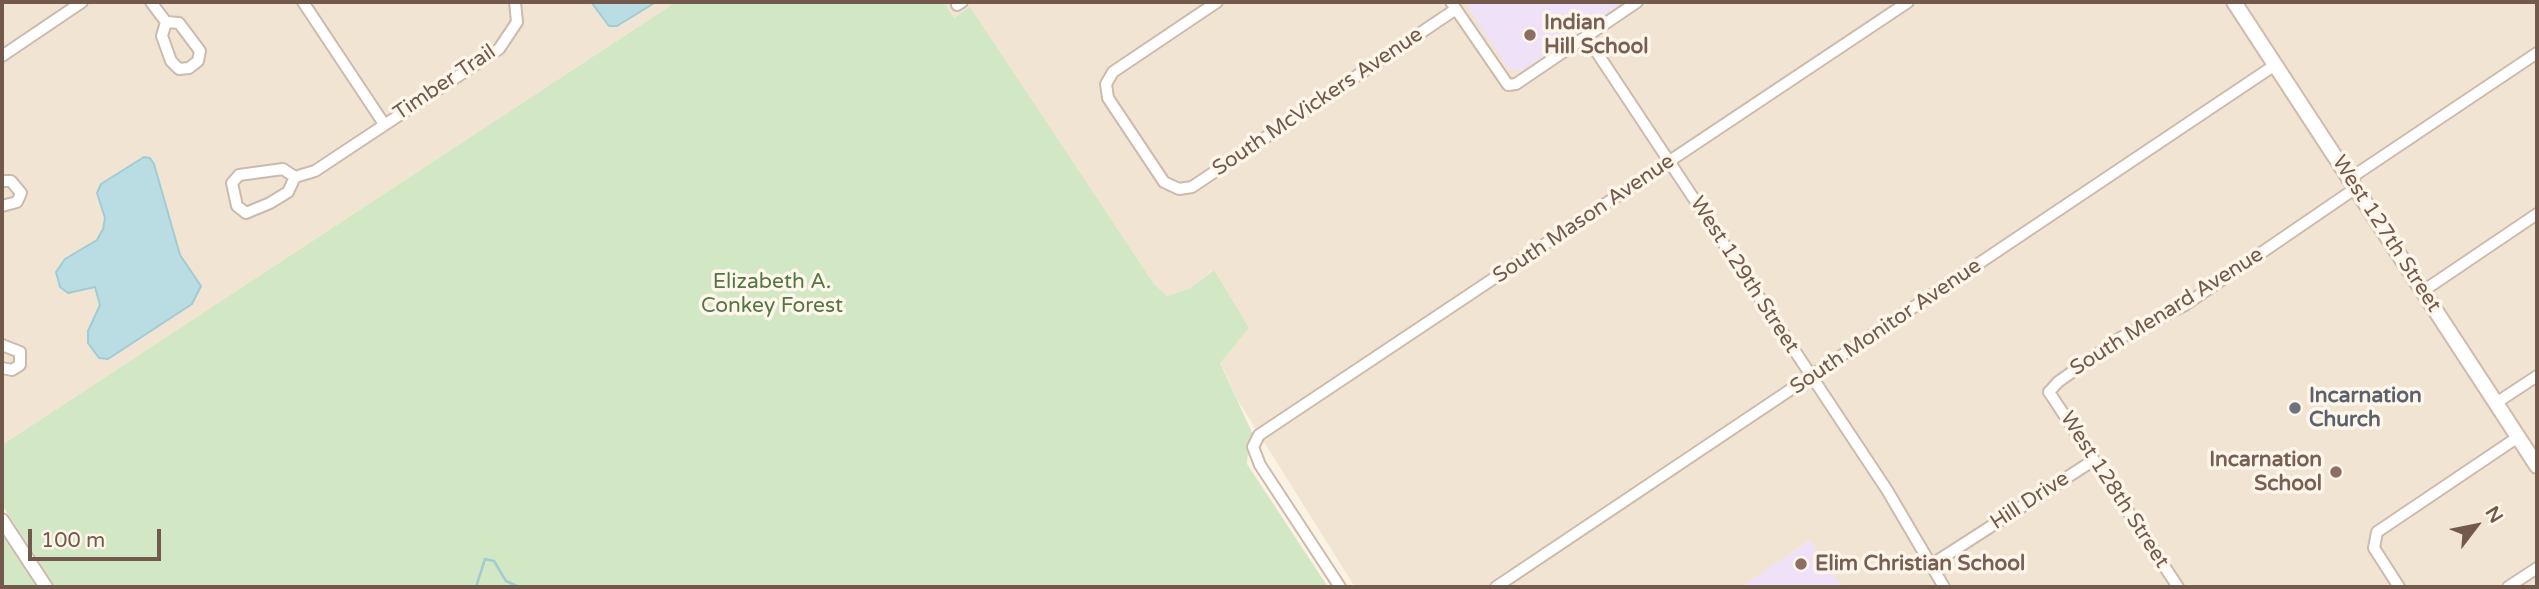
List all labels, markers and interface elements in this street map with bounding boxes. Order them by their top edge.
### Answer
place label: Indian Hill School [1544,10,1648,60]
street label: South McVickers Avenue [1208,22,1428,182]
marker: Indian Hill School [1522,27,1538,43]
street label: Timber Trail [389,40,501,126]
street label: South Mason Avenue [1489,149,1679,289]
street label: West 127th Street [2326,151,2446,317]
street label: West 129th Street [1684,192,1804,358]
street label: South Menard Avenue [2066,242,2268,382]
street label: South Monitor Avenue [1786,254,1986,400]
park label: Elizabeth A. Conkey Forest [701,269,843,319]
place label: Incarnation Church [2309,383,2422,433]
marker: Incarnation Church [2287,400,2303,416]
street label: West 128th Street [2054,407,2174,573]
place label: Incarnation School [2209,447,2322,497]
marker: Incarnation School [2328,464,2344,480]
street label: Hill Drive [1986,466,2074,536]
north arrow [2441,491,2511,561]
text: N [2480,503,2507,527]
scale bar [32,516,164,560]
text: 100 m [41,528,105,553]
place label: Elim Christian School [1815,551,2025,577]
marker: Elim Christian School [1793,556,1809,572]

